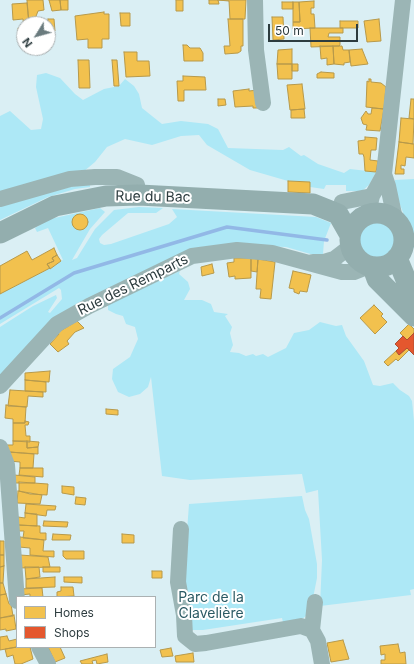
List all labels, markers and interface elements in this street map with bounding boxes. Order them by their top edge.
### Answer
north arrow [16,16,56,56]
scale bar [270,16,360,42]
text: 50 m [275,23,304,38]
text: N [19,35,35,50]
street label: Rue du Bac [115,188,191,206]
street label: Rue des Remparts [75,251,191,319]
park label: Parc de la Clavelière [178,590,244,622]
legend [16,596,156,648]
text: Homes [54,605,94,620]
text: Shops [54,625,90,640]

